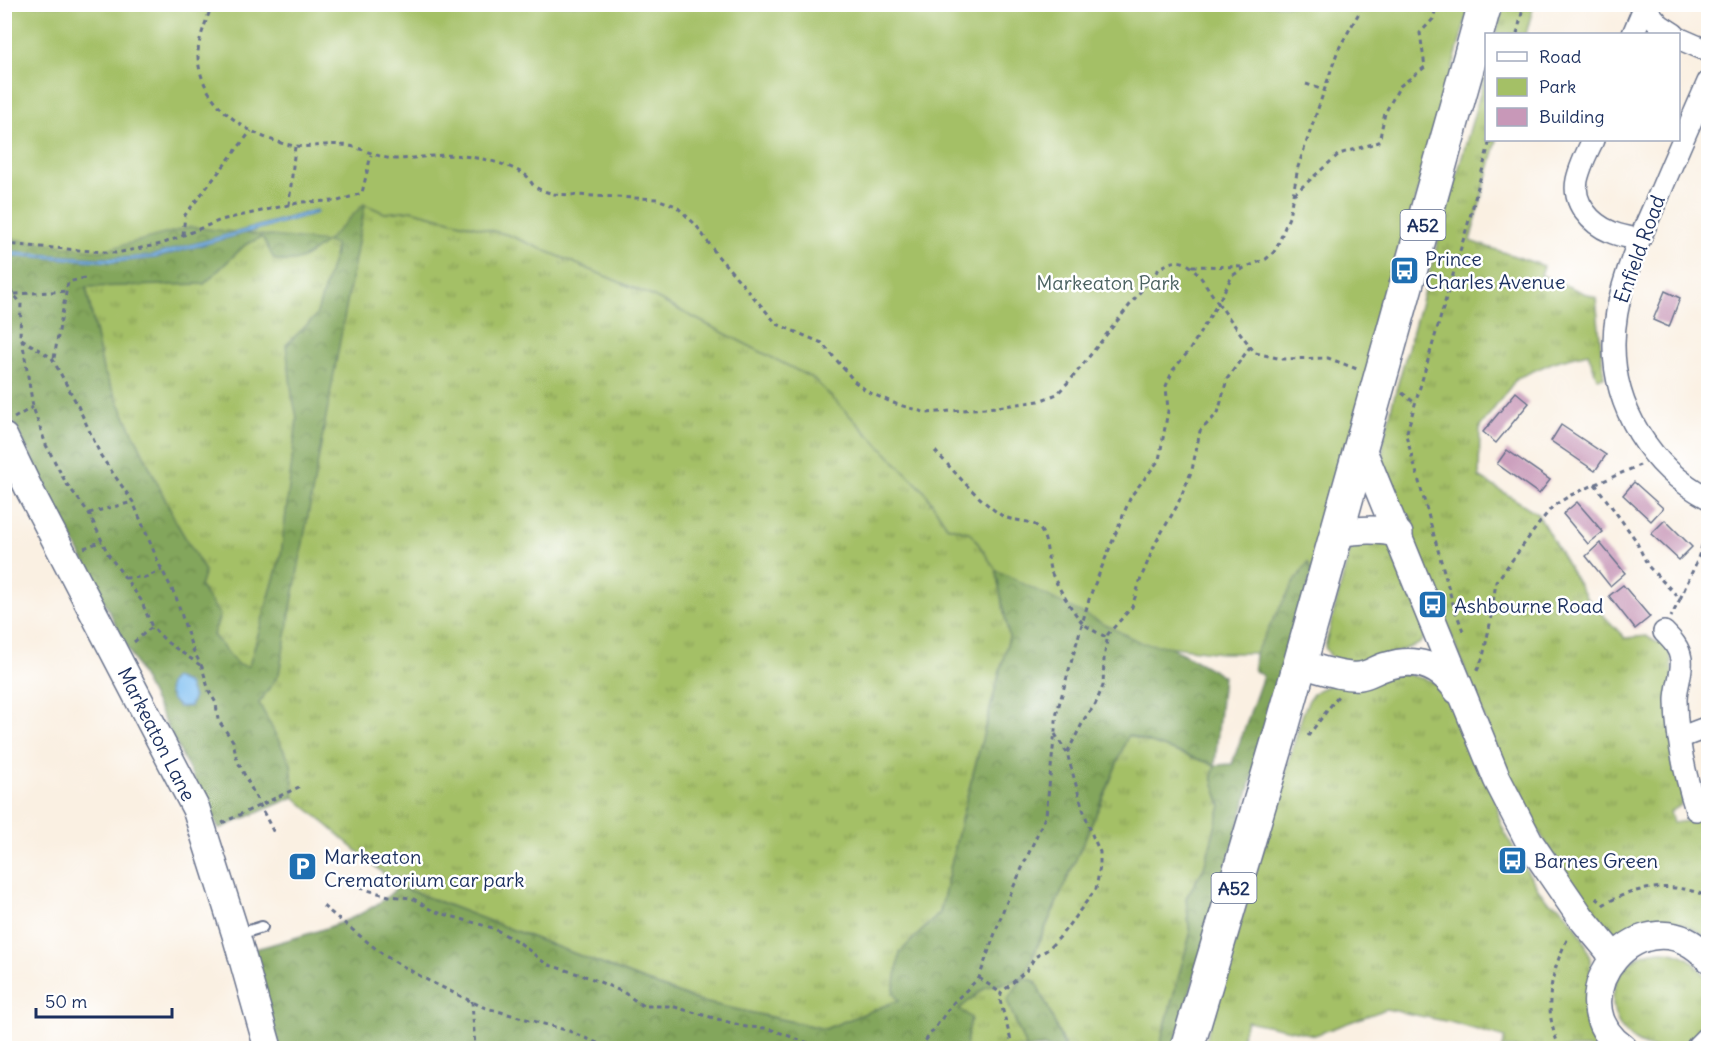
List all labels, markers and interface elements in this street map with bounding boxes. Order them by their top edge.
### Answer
legend [1485,33,1680,141]
text: Road [1539,45,1582,68]
text: Park [1539,75,1576,98]
text: Building [1539,105,1604,128]
street label: Enfield Road [1608,191,1670,306]
road number: A52 [1400,210,1446,240]
place label: Prince Charles Avenue [1425,246,1565,294]
bus stop icon: Prince Charles Avenue [1388,254,1420,286]
park label: Markeaton Park [1036,270,1180,295]
bus stop icon: Ashbourne Road [1417,589,1449,621]
place label: Ashbourne Road [1454,593,1604,618]
street label: Markeaton Lane [113,663,201,805]
place label: Markeaton Crematorium car park [324,844,524,892]
bus stop icon: Barnes Green [1497,844,1529,876]
place label: Barnes Green [1534,848,1658,873]
parking icon: Markeaton Crematorium car park [287,851,319,883]
road number: A52 [1212,873,1256,903]
scale bar [36,981,172,1019]
text: 50 m [45,990,87,1013]

